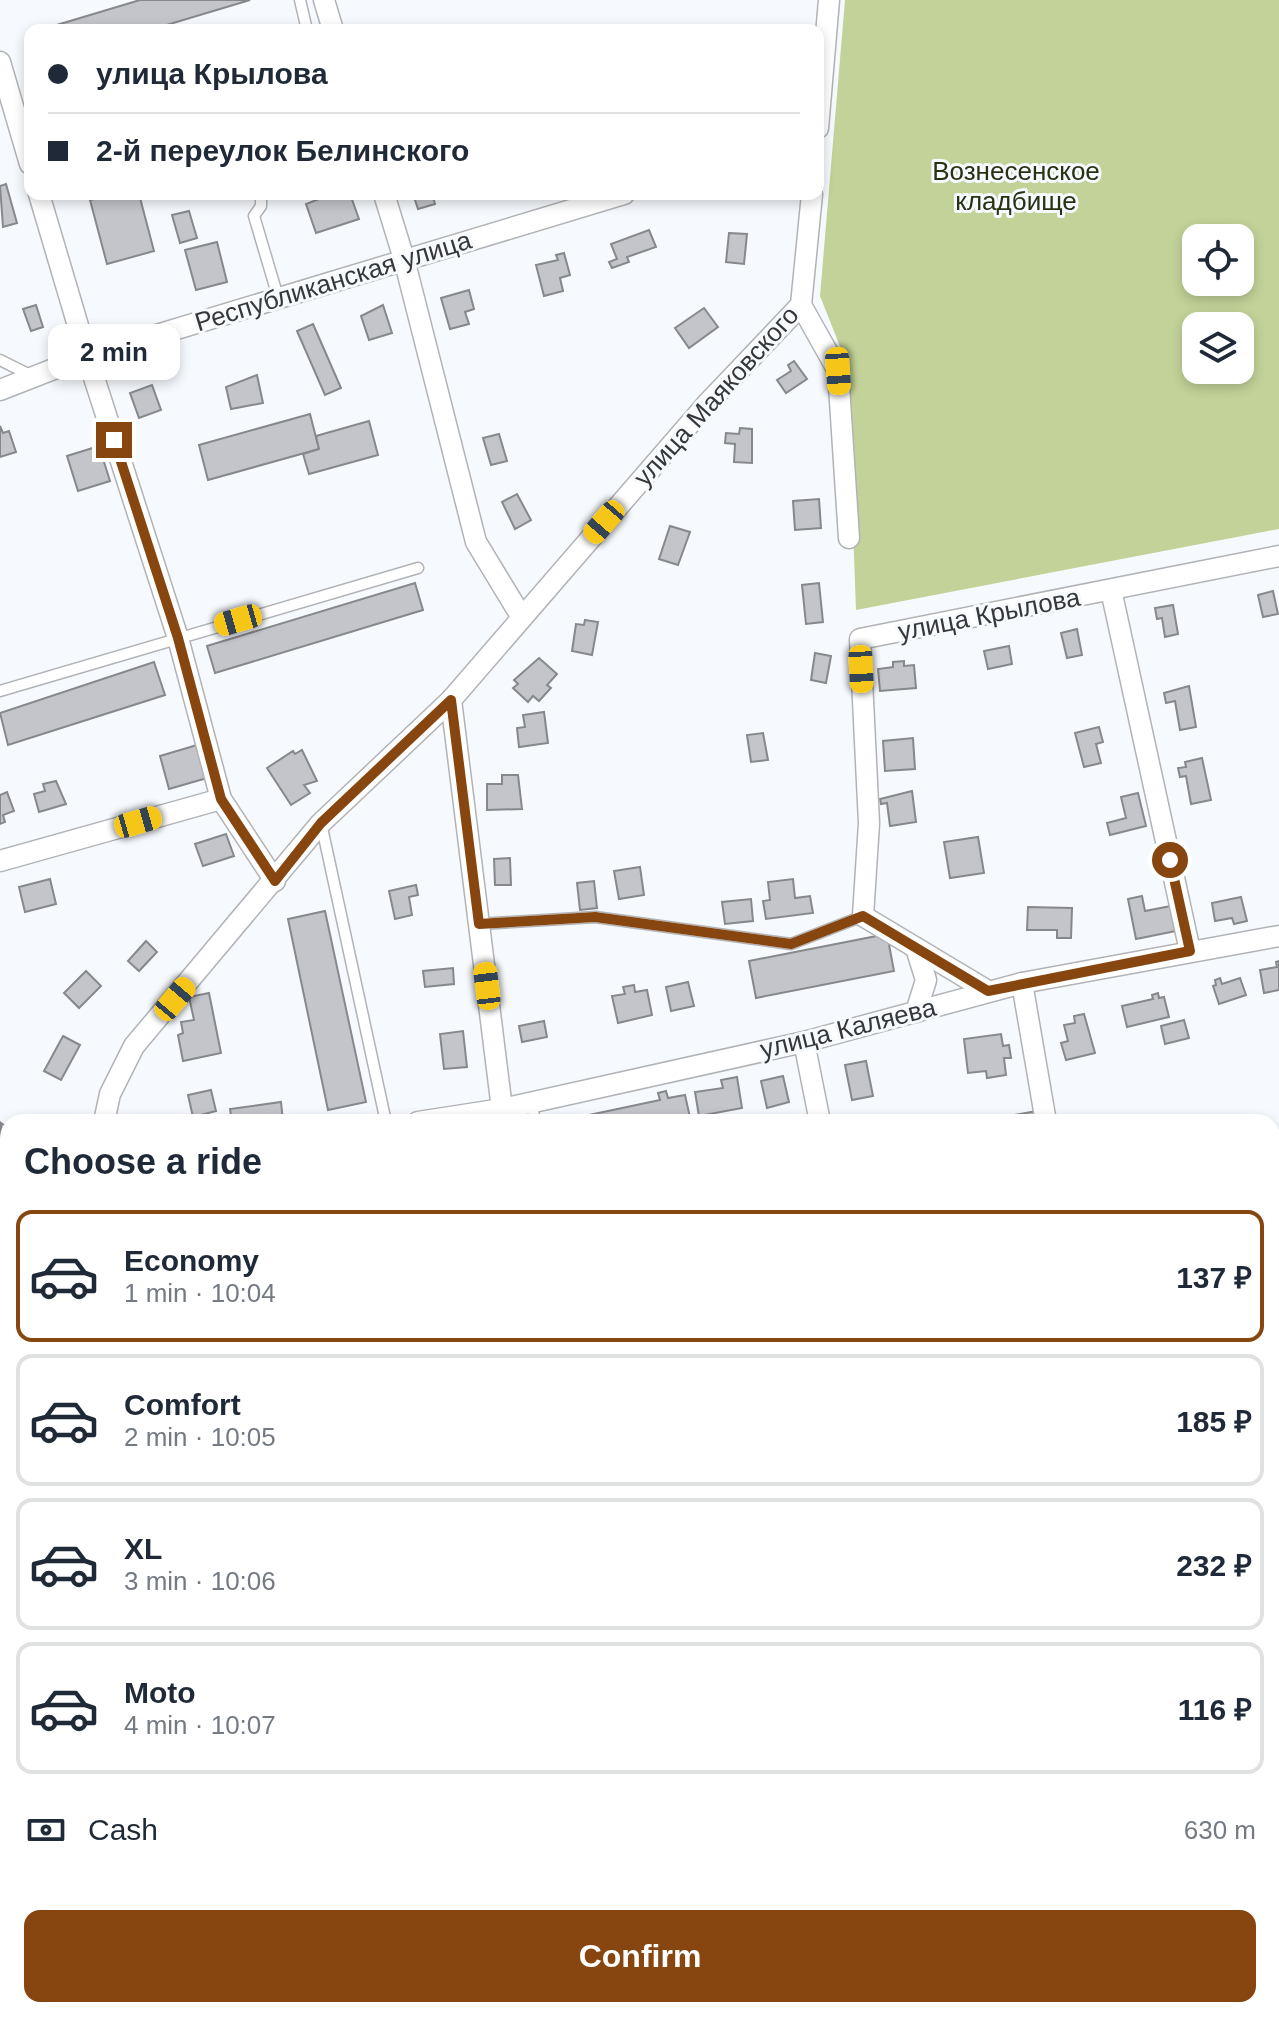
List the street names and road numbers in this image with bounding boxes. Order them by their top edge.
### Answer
street label: Республиканская улица [191,224,475,337]
street label: улица Маяковского [627,300,805,492]
street label: улица Крылова [895,582,1083,646]
street label: улица Каляева [757,992,939,1064]

